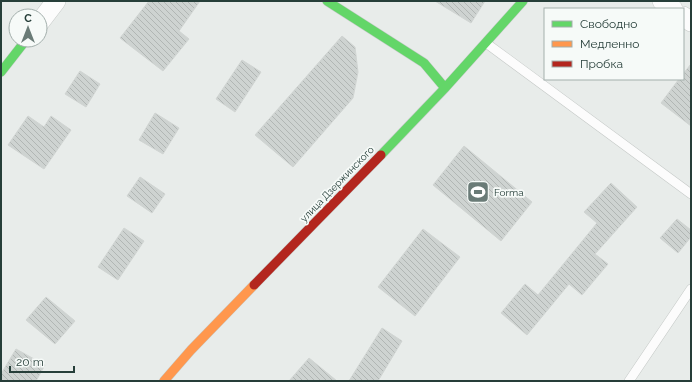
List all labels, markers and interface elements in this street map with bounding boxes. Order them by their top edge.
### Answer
north arrow [8,8,48,48]
legend [544,8,684,80]
text: С [24,12,32,25]
text: Свободно [580,17,637,31]
text: Медленно [580,37,639,51]
text: Пробка [580,57,623,71]
street label: улица Дзержинского [298,144,376,224]
sports icon: Forma [465,179,491,205]
place label: Forma [494,187,524,198]
scale bar [10,348,74,374]
text: 20 m [16,355,44,369]

